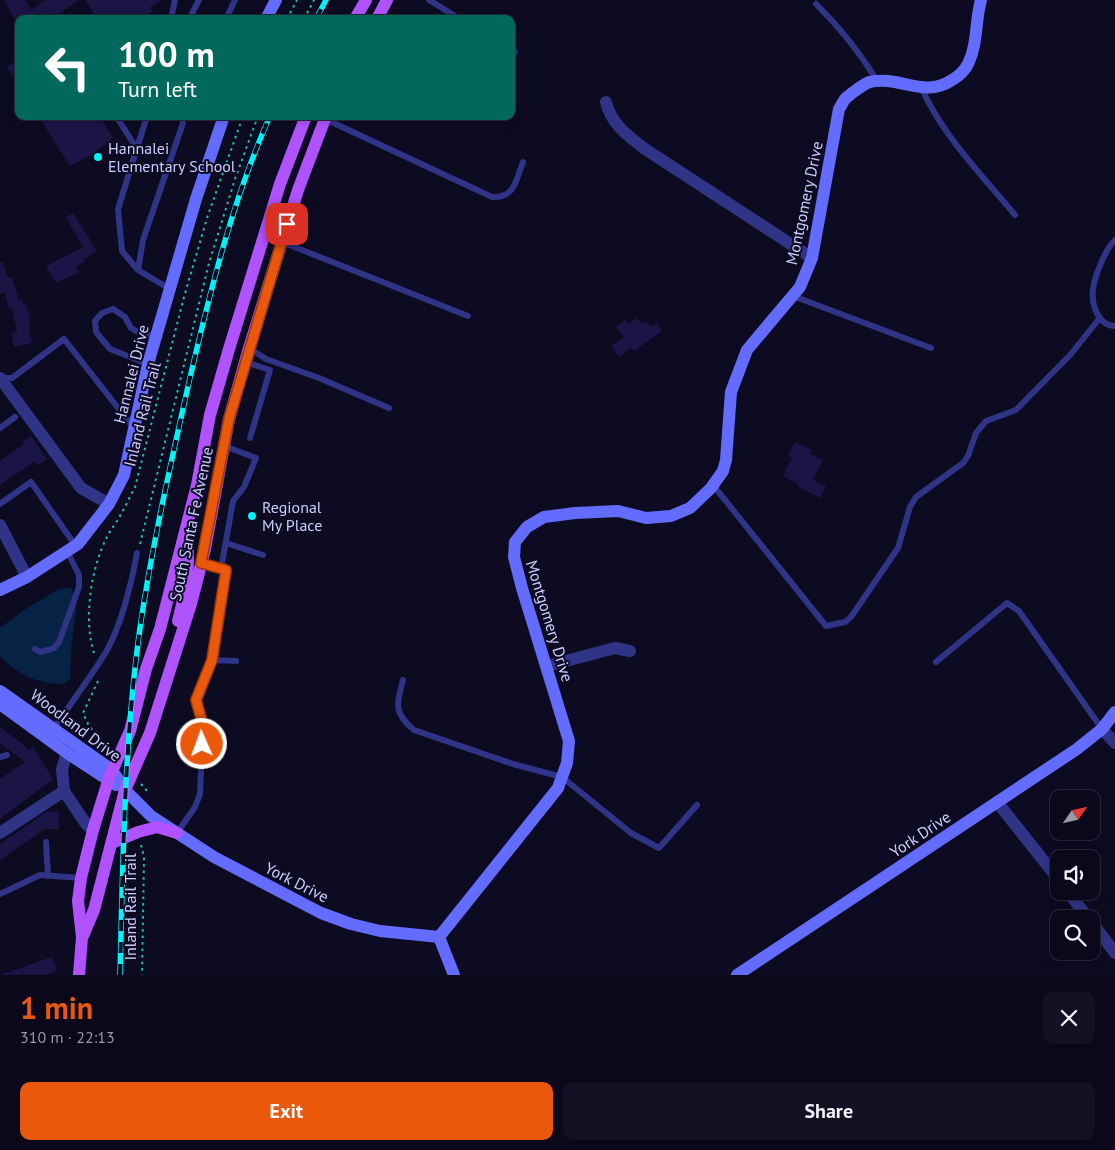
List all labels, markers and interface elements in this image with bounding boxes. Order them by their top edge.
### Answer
text: 100 m [118,31,215,77]
icon: left [35,35,100,100]
text: Turn left [118,75,197,103]
place label: Hannalei Elementary School [108,138,236,176]
street label: Montgomery Drive [781,139,827,267]
marker: Hannalei Elementary School [92,151,104,163]
pin [266,203,308,245]
icon: arrive [273,210,301,238]
street label: Hannalei Drive [109,322,153,426]
street label: Inland Rail Trail [119,359,165,468]
street label: South Santa Fe Avenue [165,445,217,603]
place label: Regional My Place [262,497,322,535]
marker: Regional My Place [246,510,258,522]
street label: Montgomery Drive [522,558,578,684]
street label: Woodland Drive [27,684,125,766]
position arrow [175,717,227,769]
north arrow [1050,790,1100,840]
map controls [1050,790,1100,960]
street label: York Drive [886,806,954,862]
button: sound [1050,850,1100,900]
street label: Inland Rail Trail [120,853,140,961]
street label: York Drive [262,857,332,907]
button: search [1050,910,1100,960]
text: 1 min [20,988,93,1027]
button: close [1043,992,1095,1044]
text: 310 m · 22:13 [20,1027,115,1047]
button: Exit [20,1082,553,1140]
button: Share [563,1082,1095,1140]

